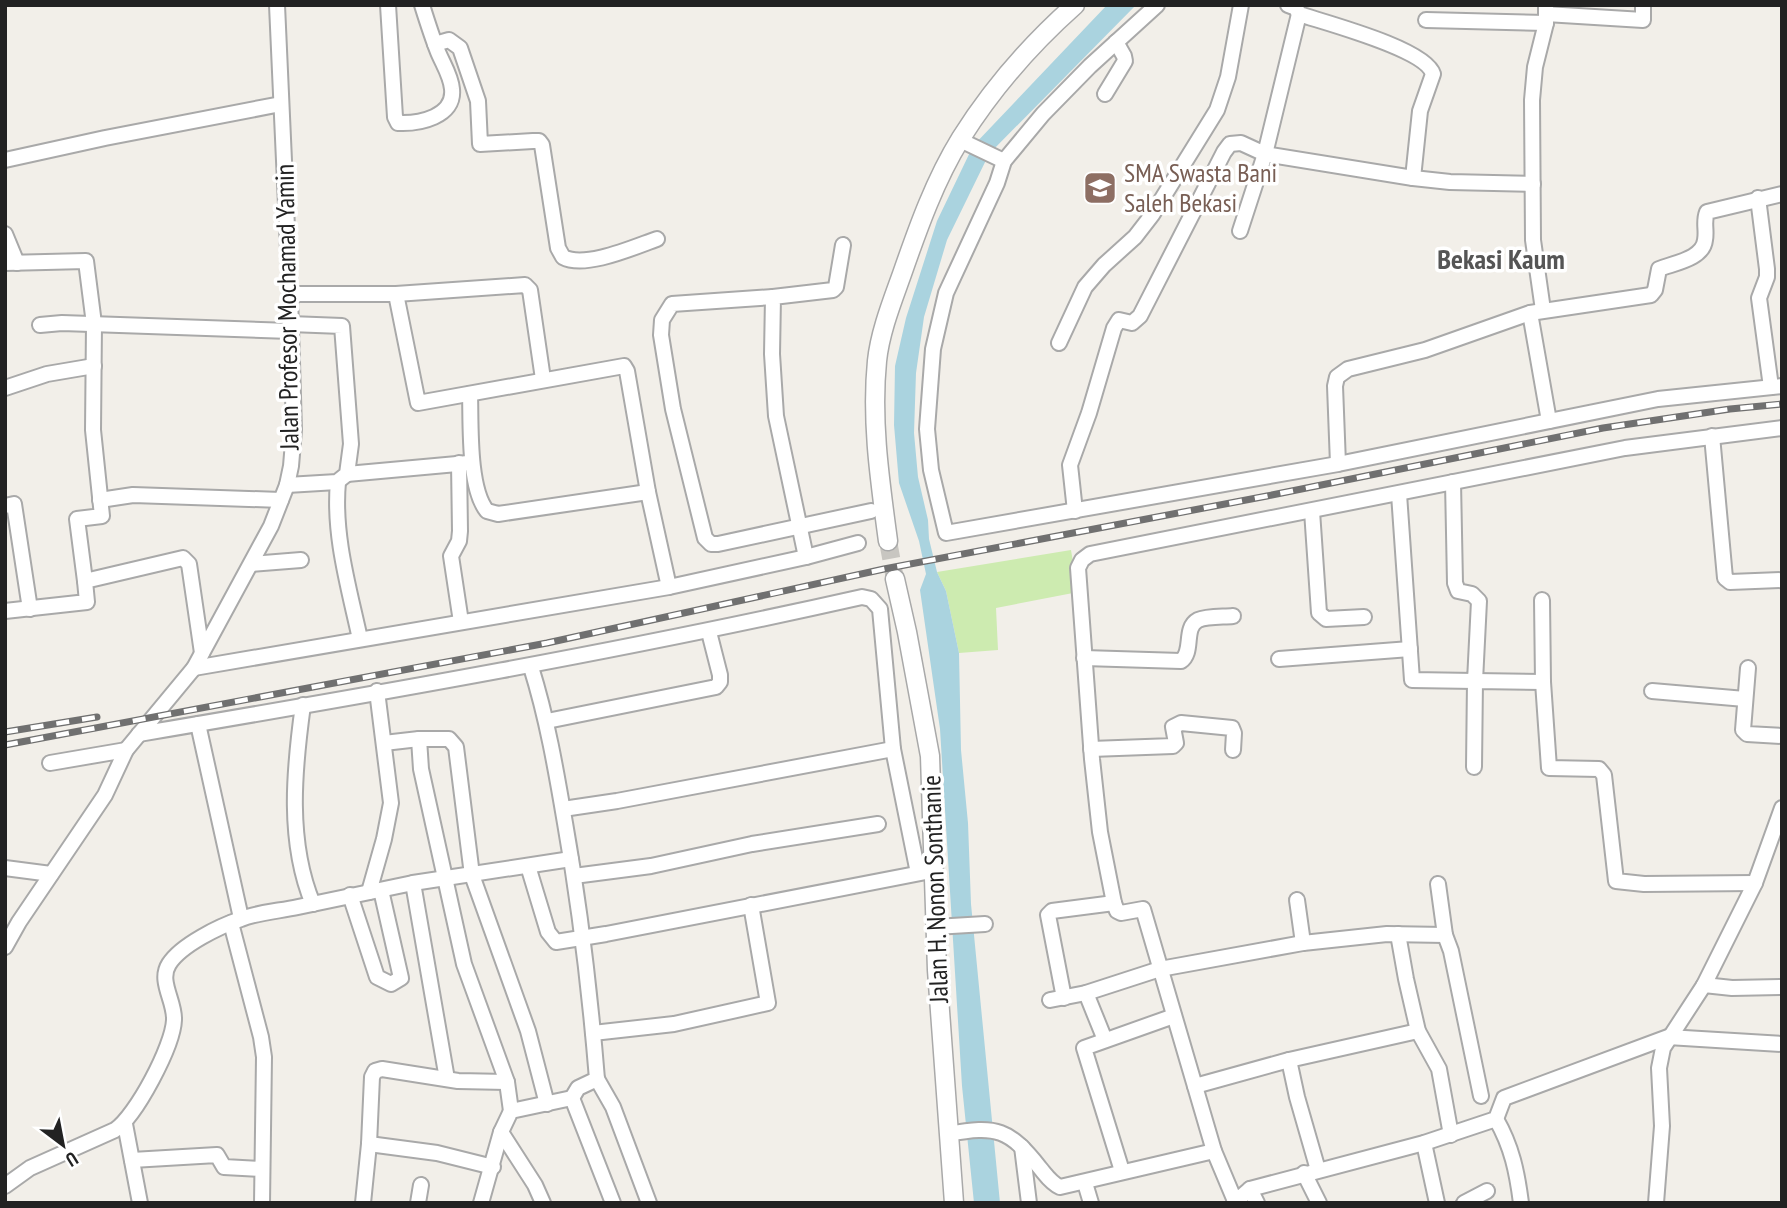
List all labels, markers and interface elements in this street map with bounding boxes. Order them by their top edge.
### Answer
place label: SMA Swasta Bani Saleh Bekasi [1124,156,1277,219]
street label: Jalan Profesor Mochamad Yamin [268,164,306,451]
school or university icon: SMA Swasta Bani Saleh Bekasi [1081,169,1119,207]
district label: Bekasi Kaum [1437,240,1565,277]
street label: Jalan H. Nonon Sonthanie [914,775,955,1004]
north arrow [28,1110,98,1180]
text: U [61,1147,83,1172]

